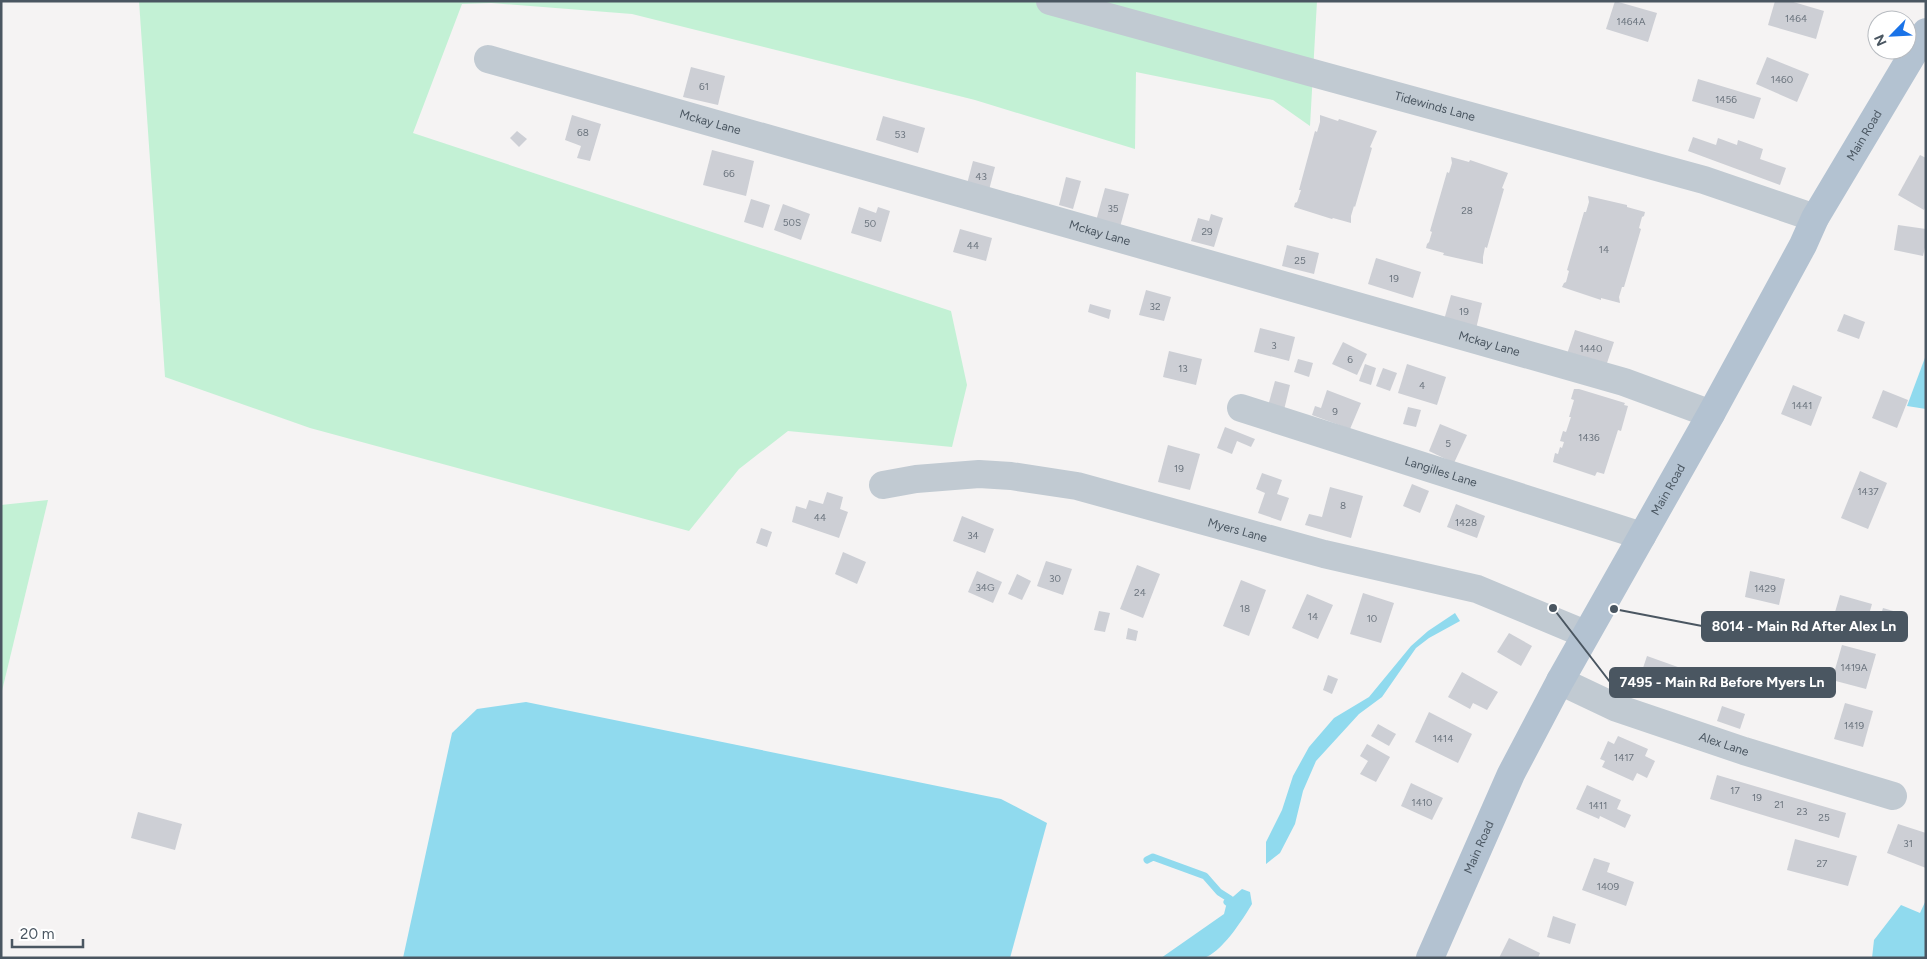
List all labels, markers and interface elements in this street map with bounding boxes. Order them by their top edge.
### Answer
north arrow [1867,10,1917,60]
house number: 1464 [1785,12,1807,25]
house number: 1464A [1617,15,1646,28]
text: N [1871,32,1891,48]
house number: 1460 [1771,73,1793,86]
house number: 61 [699,80,709,93]
street label: Tidewinds Lane [1393,89,1477,124]
house number: 1456 [1715,93,1737,106]
street label: Mckay Lane [678,107,743,138]
street label: Main Road [1844,108,1885,163]
house number: 68 [577,126,589,139]
house number: 53 [894,128,906,141]
house number: 66 [723,167,735,180]
house number: 43 [975,170,987,183]
house number: 35 [1107,202,1119,215]
house number: 28 [1461,204,1473,217]
house number: 50S [783,216,801,229]
house number: 50 [864,217,876,230]
street label: Mckay Lane [1067,218,1133,248]
house number: 29 [1201,225,1213,238]
house number: 44 [967,239,979,252]
house number: 14 [1599,243,1609,256]
house number: 25 [1294,254,1306,267]
house number: 19 [1389,272,1399,285]
house number: 32 [1149,300,1161,313]
house number: 19 [1459,305,1469,318]
street label: Mckay Lane [1457,328,1522,359]
house number: 3 [1271,339,1277,352]
house number: 1440 [1580,342,1602,355]
house number: 6 [1347,353,1353,366]
house number: 13 [1178,362,1188,375]
house number: 4 [1419,379,1425,392]
house number: 1441 [1792,399,1812,412]
house number: 9 [1332,405,1338,418]
house number: 1436 [1578,431,1600,444]
house number: 5 [1445,437,1451,450]
street label: Langilles Lane [1403,454,1479,490]
house number: 19 [1174,462,1184,475]
street label: Main Road [1648,462,1688,518]
house number: 1437 [1857,485,1879,498]
house number: 8 [1340,499,1346,512]
house number: 44 [814,511,826,524]
street label: Myers Lane [1206,515,1269,545]
house number: 1428 [1455,516,1477,529]
house number: 34 [967,529,979,542]
house number: 30 [1049,572,1061,585]
house number: 34G [975,581,995,594]
house number: 1429 [1754,582,1776,595]
house number: 24 [1134,586,1146,599]
house number: 18 [1240,602,1250,615]
house number: 14 [1308,610,1318,623]
house number: 10 [1367,612,1377,625]
callout: 8014 - Main Rd After Alex Ln [1702,612,1907,641]
text: 8014 - Main Rd After Alex Ln [1712,618,1896,635]
house number: 1419A [1841,661,1868,674]
callout: 7495 - Main Rd Before Myers Ln [1610,668,1835,697]
text: 7495 - Main Rd Before Myers Ln [1620,674,1824,691]
house number: 1419 [1844,719,1864,732]
street label: Alex Lane [1697,729,1751,759]
house number: 1414 [1433,732,1453,745]
house number: 1417 [1614,751,1635,764]
house number: 17 [1730,784,1740,797]
house number: 19 [1752,791,1762,804]
house number: 1410 [1412,796,1432,809]
house number: 21 [1774,798,1784,811]
house number: 1411 [1589,799,1607,812]
house number: 23 [1796,805,1808,818]
house number: 25 [1818,811,1830,824]
street label: Main Road [1461,819,1497,876]
house number: 31 [1903,837,1913,850]
house number: 27 [1817,857,1828,870]
house number: 1409 [1597,880,1620,893]
scale bar [12,916,84,948]
text: 20 m [20,925,54,943]

